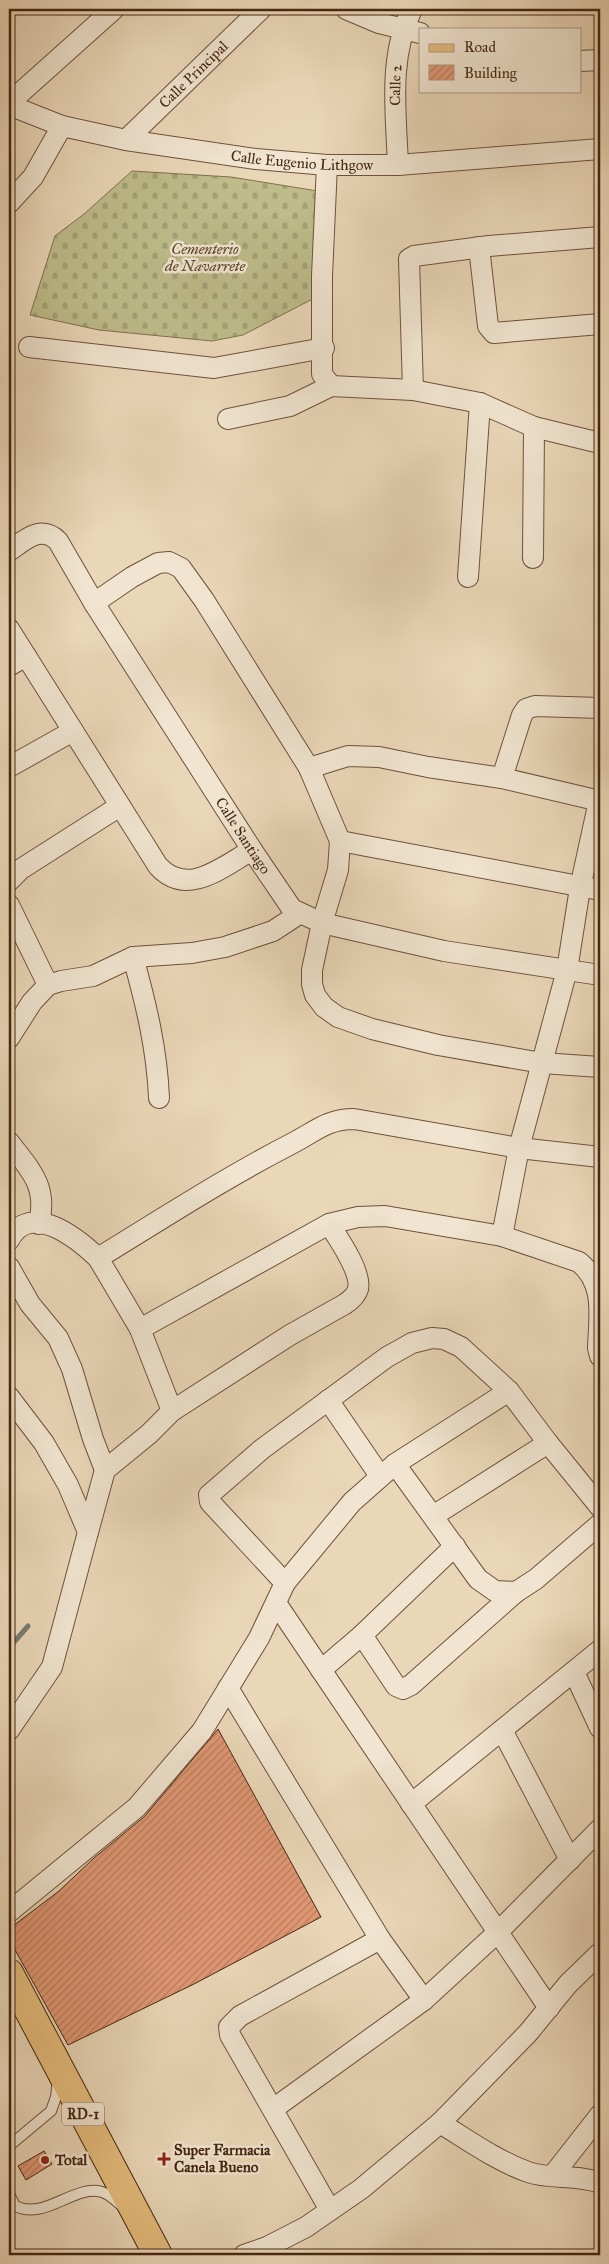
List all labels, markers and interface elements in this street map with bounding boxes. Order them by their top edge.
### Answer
legend [419,28,582,92]
street label: Calle Principal [155,36,232,112]
text: Road [464,38,496,56]
street label: Calle 2 [386,63,406,106]
text: Building [464,64,518,82]
street label: Calle Eugenio Lithgow [230,146,373,174]
park label: Cementerio de Navarrete [164,240,245,275]
street label: Calle Santiago [212,794,275,878]
road number: RD-1 [62,2102,104,2126]
place label: Super Farmacia Canela Bueno [174,2141,271,2176]
place label: Total [54,2151,88,2169]
marker: Super Farmacia Canela Bueno [158,2153,170,2165]
marker: Total [39,2154,51,2166]

